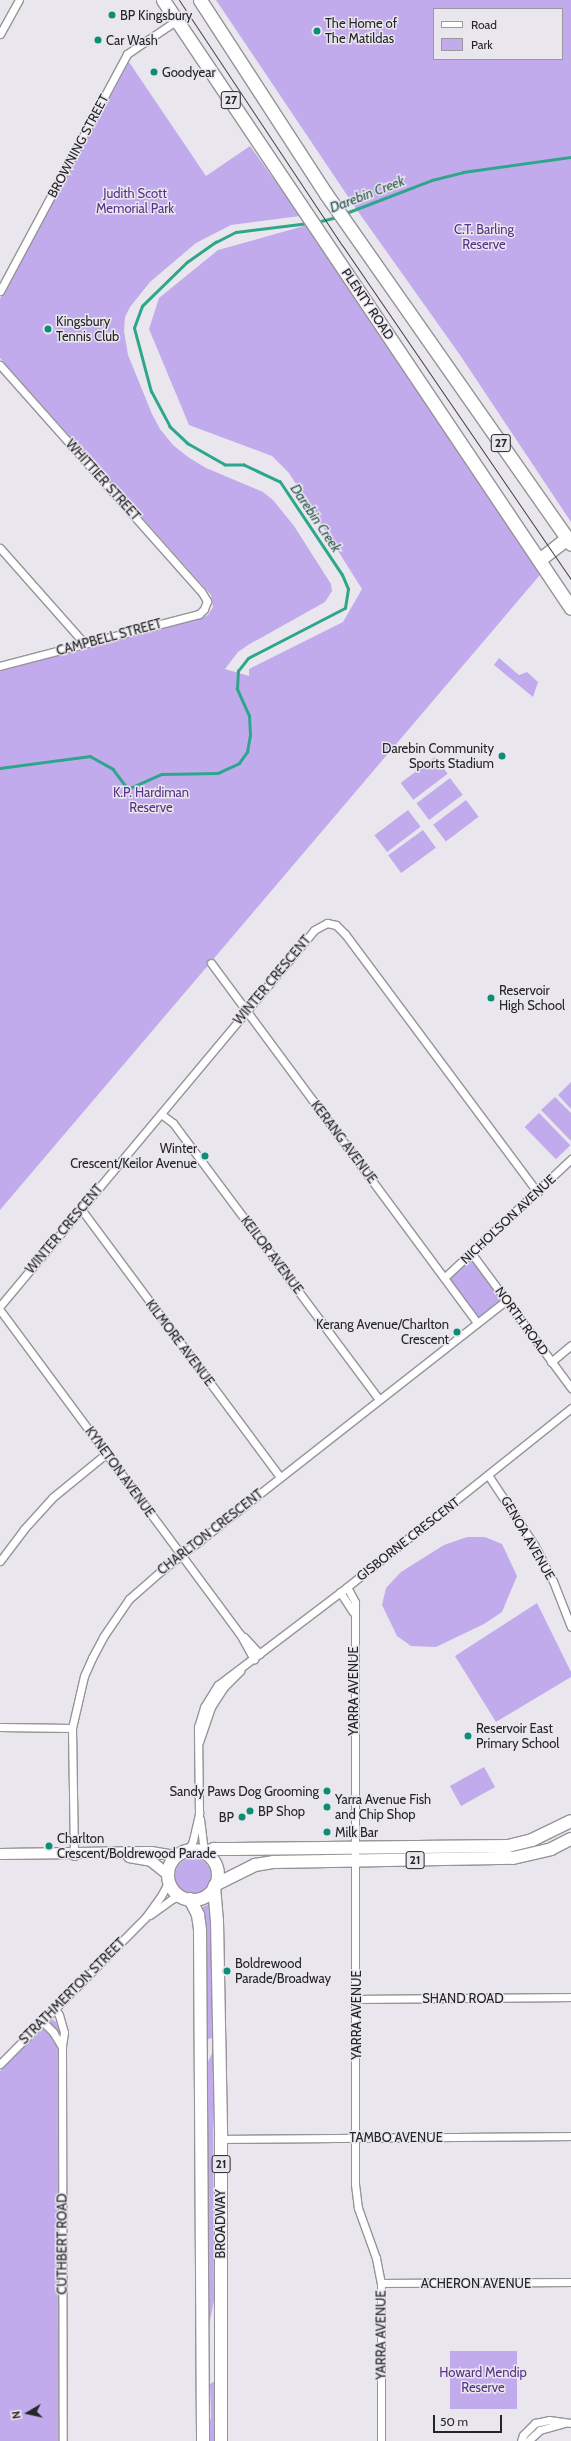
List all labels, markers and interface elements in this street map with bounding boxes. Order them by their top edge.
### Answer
place label: BP Kingsbury [120,7,192,23]
legend [433,8,563,60]
marker: BP Kingsbury [107,10,117,20]
place label: The Home of The Matildas [325,16,397,47]
text: Road [471,17,497,32]
marker: The Home of The Matildas [312,26,322,36]
place label: Car Wash [106,32,158,48]
marker: Car Wash [93,35,103,45]
text: Park [471,37,493,52]
place label: Goodyear [162,64,216,80]
marker: Goodyear [149,67,159,77]
road number: 27 [220,90,242,110]
street label: BROWNING STREET [44,92,112,200]
water label: Darebin Creek [327,172,407,216]
park label: Judith Scott Memorial Park [96,186,174,217]
park label: C.T. Barling Reserve [454,222,514,253]
street label: PLENTY ROAD [338,265,398,343]
place label: Kingsbury Tennis Club [56,314,119,345]
marker: Kingsbury Tennis Club [43,324,53,334]
road number: 27 [490,433,512,453]
street label: WHITTIER STREET [63,436,143,524]
water label: Darebin Creek [287,481,345,555]
street label: CAMPBELL STREET [55,615,163,659]
place label: Darebin Community Sports Stadium [382,741,494,772]
marker: Darebin Community Sports Stadium [497,751,507,761]
park label: K.P. Hardiman Reserve [113,785,189,816]
street label: WINTER CRESCENT [230,932,314,1028]
place label: Reservoir High School [499,983,565,1014]
marker: Reservoir High School [486,993,496,1003]
street label: KERANG AVENUE [308,1098,380,1186]
place label: Winter Crescent/Keilor Avenue [70,1141,197,1172]
marker: Winter Crescent/Keilor Avenue [200,1151,210,1161]
street label: NICHOLSON AVENUE [457,1171,559,1267]
street label: WINTER CRESCENT [22,1181,106,1277]
street label: KEILOR AVENUE [238,1213,306,1297]
street label: NORTH ROAD [492,1284,552,1358]
street label: KILMORE AVENUE [142,1297,218,1389]
place label: Kerang Avenue/Charlton Crescent [316,1317,449,1348]
marker: Kerang Avenue/Charlton Crescent [452,1327,462,1337]
street label: KYNETON AVENUE [82,1424,158,1520]
street label: CHARLTON CRESCENT [154,1486,266,1578]
street label: GENOA AVENUE [498,1493,558,1583]
street label: GISBORNE CRESCENT [353,1494,463,1584]
street label: YARRA AVENUE [345,1646,361,1736]
place label: Reservoir East Primary School [476,1721,559,1752]
marker: Reservoir East Primary School [463,1731,473,1741]
place label: Sandy Paws Dog Grooming [169,1783,319,1799]
marker: Sandy Paws Dog Grooming [322,1786,332,1796]
place label: Yarra Avenue Fish and Chip Shop [335,1792,431,1823]
marker: Yarra Avenue Fish and Chip Shop [322,1802,332,1812]
place label: BP Shop [258,1803,305,1819]
marker: BP Shop [245,1806,255,1816]
place label: BP [219,1809,234,1825]
marker: BP [237,1812,247,1822]
place label: Milk Bar [335,1824,378,1840]
marker: Milk Bar [322,1827,332,1837]
place label: Charlton Crescent/Boldrewood Parade [57,1831,216,1862]
marker: Charlton Crescent/Boldrewood Parade [44,1841,54,1851]
road number: 21 [405,1850,425,1870]
street label: STRATHMERTON STREET [16,1935,128,2047]
place label: Boldrewood Parade/Broadway [235,1956,331,1987]
marker: Boldrewood Parade/Broadway [222,1966,232,1976]
street label: YARRA AVENUE [348,1970,364,2060]
street label: SHAND ROAD [422,1990,504,2006]
street label: TAMBO AVENUE [349,2129,443,2145]
road number: 21 [211,2154,231,2174]
street label: BROADWAY [212,2189,228,2259]
street label: CUTHBERT ROAD [54,2193,70,2295]
street label: ACHERON AVENUE [421,2275,531,2291]
street label: YARRA AVENUE [373,2290,389,2380]
park label: Howard Mendip Reserve [439,2365,527,2396]
north arrow [8,2393,48,2433]
scale bar [435,2407,504,2433]
text: N [9,2410,24,2420]
text: 50 m [440,2414,468,2429]

